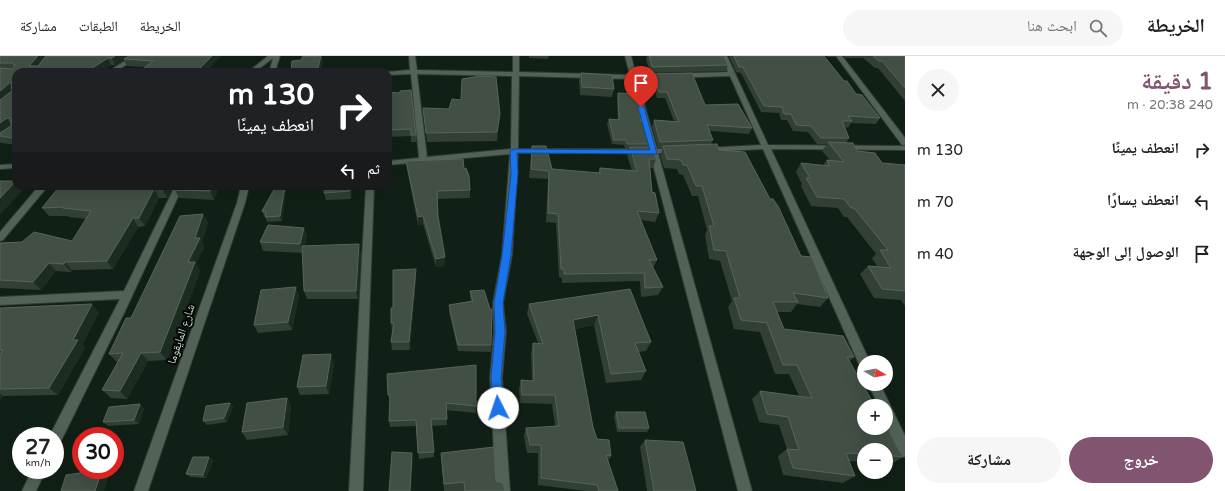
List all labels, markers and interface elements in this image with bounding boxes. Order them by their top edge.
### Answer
search box [843,10,1123,46]
text: الخريطة [1147,15,1205,37]
text: ابحث هنا [1027,17,1077,35]
icon: search [1087,17,1109,39]
text: مشاركة [20,18,57,35]
text: الطبقات [79,18,118,35]
text: الخريطة [140,18,181,35]
pin [624,66,658,107]
text: 1 دقيقة [1141,67,1213,96]
button: close [917,69,959,111]
icon: arrive [630,72,652,94]
text: 130 m [228,78,314,112]
icon: right [328,84,380,136]
text: 240 m · 20:38 [1127,97,1213,113]
text: انعطف يمينًا [237,114,314,136]
text: انعطف يمينًا [1111,139,1179,157]
icon: right [1191,139,1213,161]
text: 130 m [917,141,963,159]
icon: left [337,160,359,182]
text: ثم [367,160,380,178]
text: انعطف يسارًا [1107,191,1179,209]
icon: left [1191,191,1213,213]
text: 70 m [917,193,954,211]
text: الوصول إلى الوجهة [1073,243,1179,261]
icon: arrive [1191,243,1213,265]
text: 40 m [917,245,954,263]
street label: شارع المايقوما [164,302,199,366]
north arrow [857,355,893,391]
map controls [857,355,893,479]
position arrow [477,387,519,429]
button: + [857,399,893,435]
speed limit sign: 30 [72,427,124,479]
text: 27 [25,436,51,460]
button: مشاركة [917,437,1061,483]
button: خروج [1069,437,1213,483]
button: − [857,443,893,479]
text: km/h [25,457,51,469]

